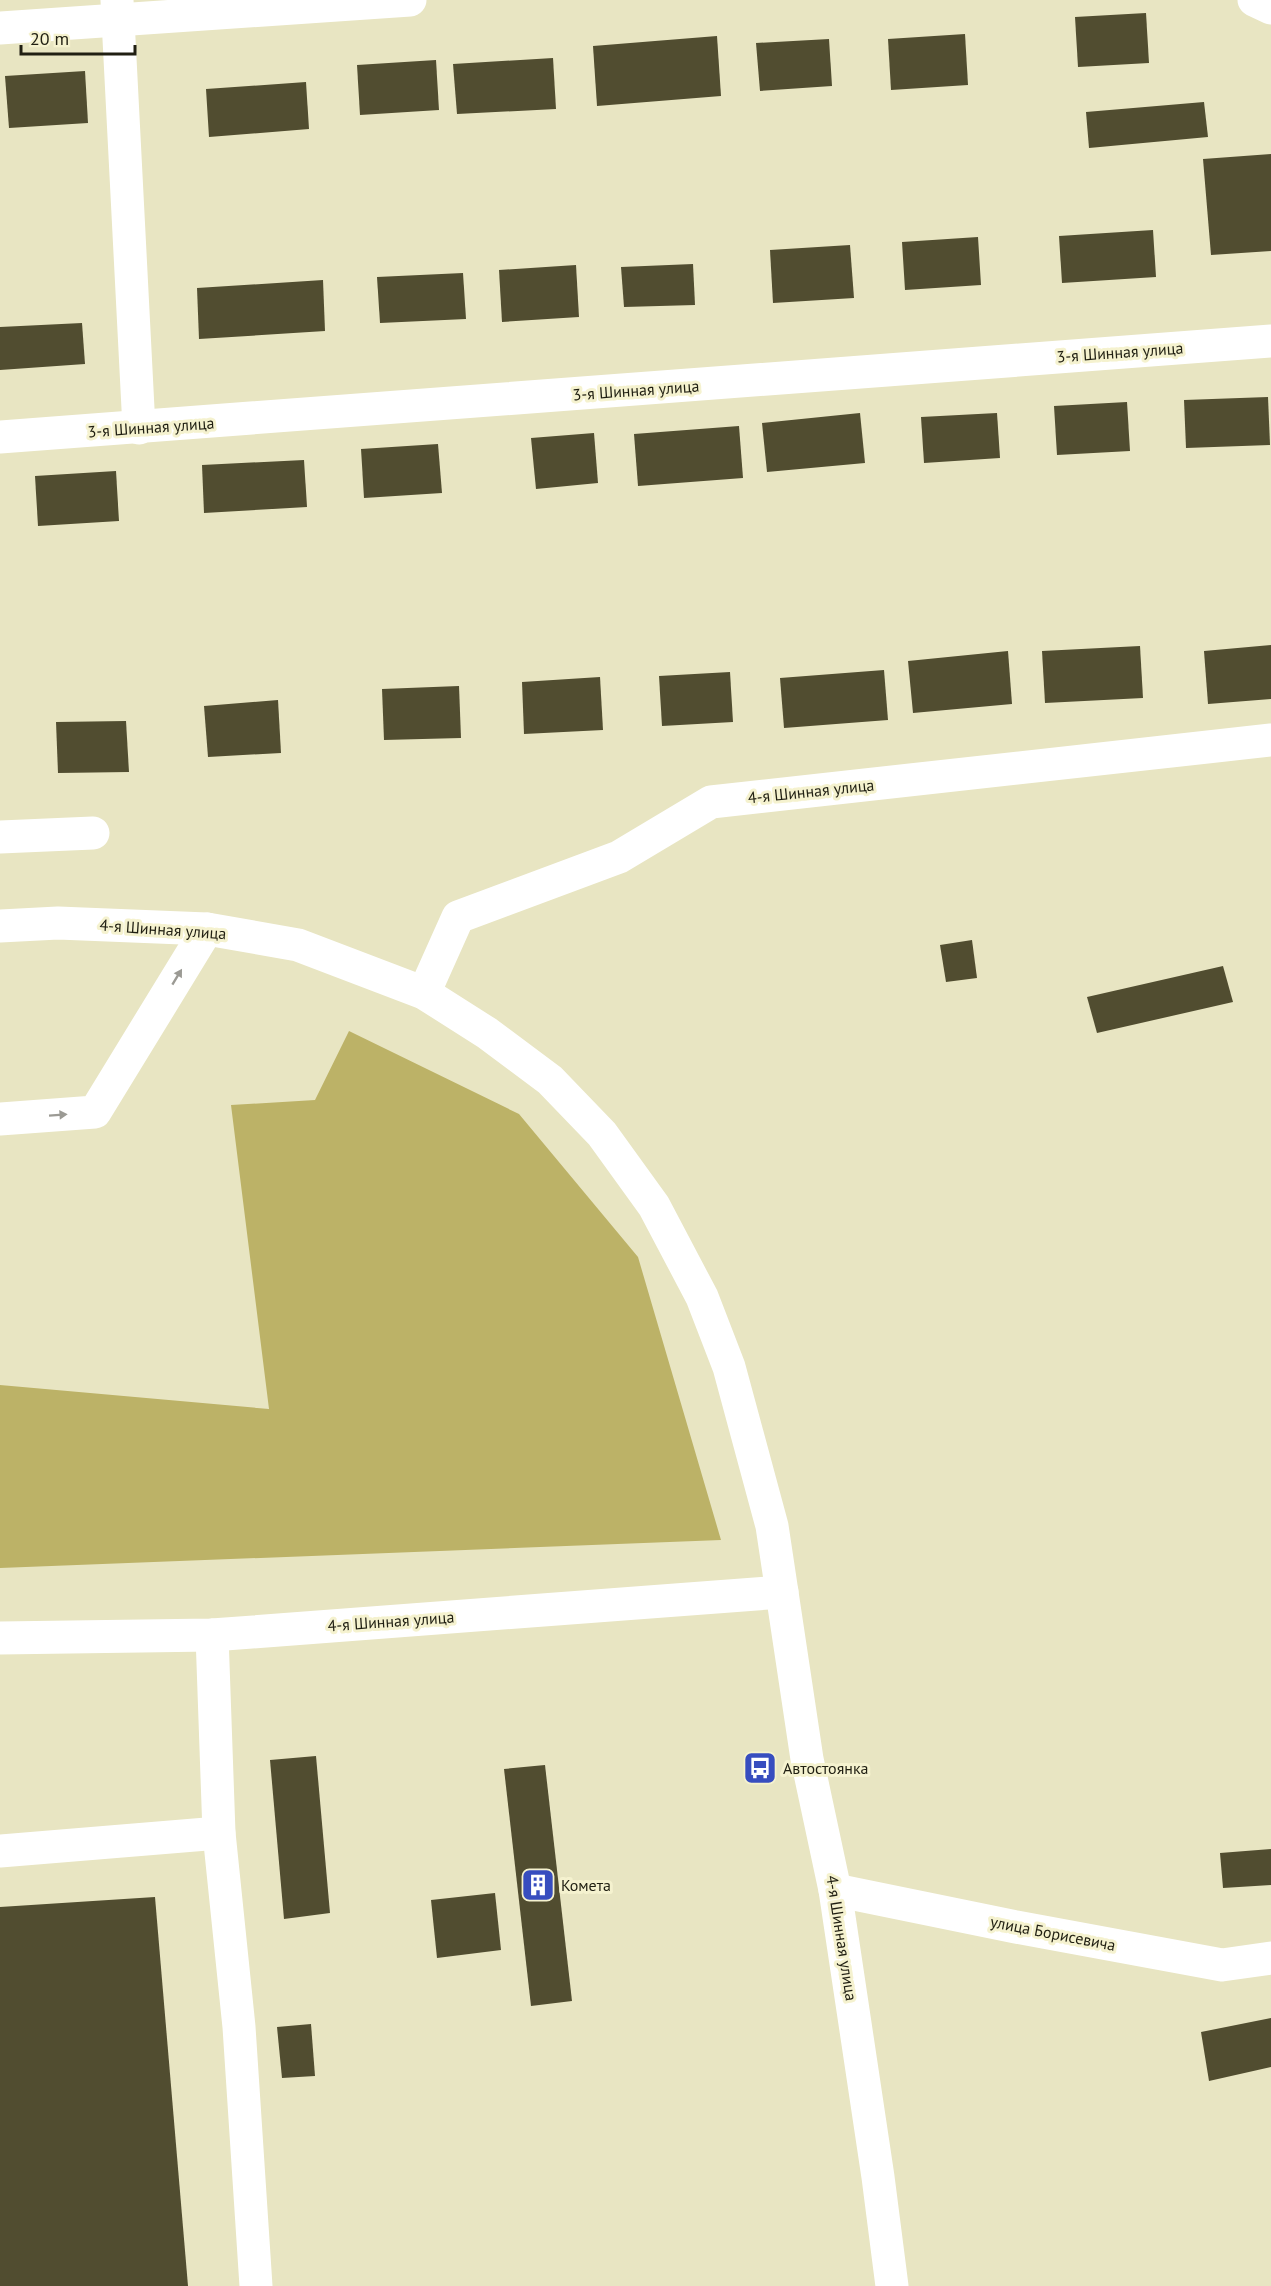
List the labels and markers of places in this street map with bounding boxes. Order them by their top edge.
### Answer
bus stop icon: Автостоянка [742,1750,778,1786]
place label: Автостоянка [783,1758,869,1778]
building icon: Комета [520,1867,556,1903]
place label: Комета [561,1875,611,1895]

